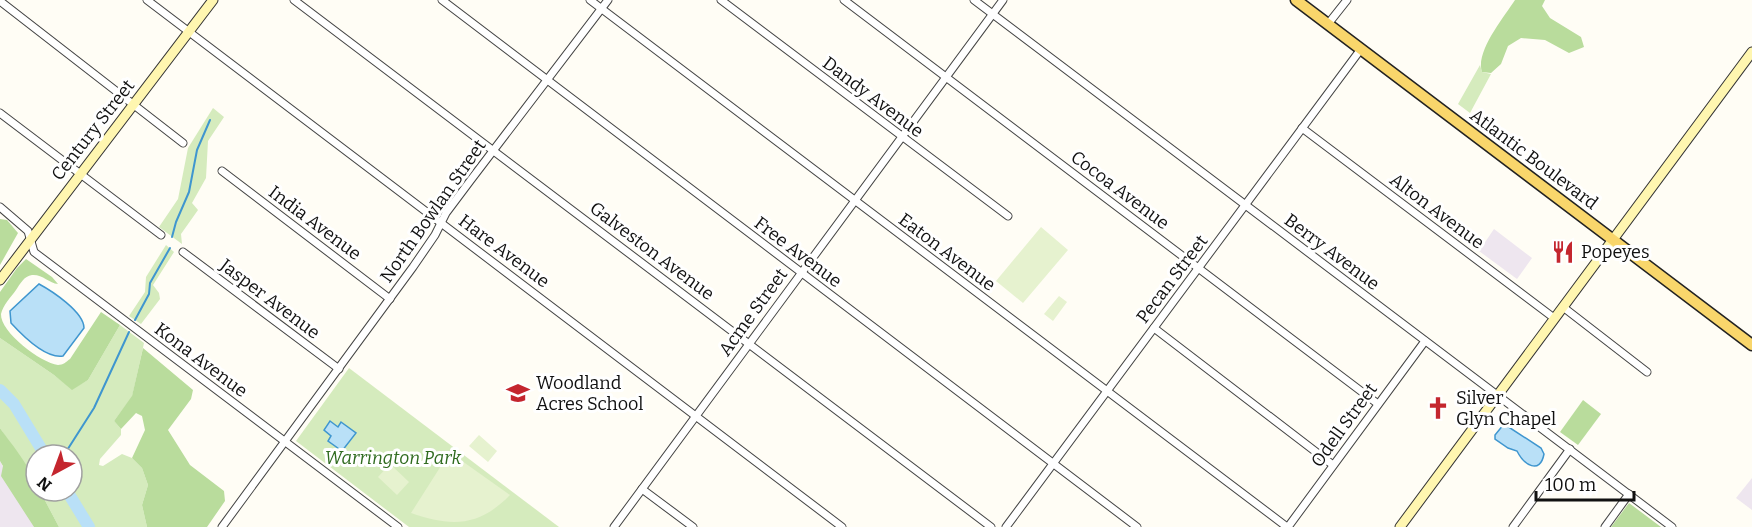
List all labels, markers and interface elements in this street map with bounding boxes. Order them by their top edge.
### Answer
street label: Dandy Avenue [818,52,928,142]
street label: Century Street [47,75,140,185]
street label: Atlantic Boulevard [1466,104,1602,214]
street label: North Bowlan Street [375,135,491,287]
street label: Cocoa Avenue [1066,146,1174,234]
street label: Alton Avenue [1385,168,1489,254]
street label: India Avenue [264,181,366,265]
street label: Galveston Avenue [585,197,719,305]
street label: Eaton Avenue [894,208,1000,296]
street label: Berry Avenue [1280,209,1384,295]
street label: Hare Avenue [454,210,554,292]
street label: Free Avenue [750,212,846,292]
street label: Pecan Street [1132,230,1213,327]
restaurant icon: Popeyes [1550,239,1576,265]
place label: Popeyes [1581,241,1650,263]
street label: Jasper Avenue [215,254,324,344]
street label: Acme Street [714,264,792,360]
street label: Kona Avenue [150,318,252,402]
place label: Woodland Acres School [536,372,644,415]
street label: Odell Street [1306,378,1382,471]
school or university icon: Woodland Acres School [505,380,531,406]
place label: Silver Glyn Chapel [1456,387,1556,430]
church icon: Silver Glyn Chapel [1425,395,1451,421]
north arrow [24,443,84,503]
park label: Warrington Park [325,447,461,469]
scale bar [1536,464,1634,502]
text: N [34,473,55,495]
text: 100 m [1545,474,1596,496]

